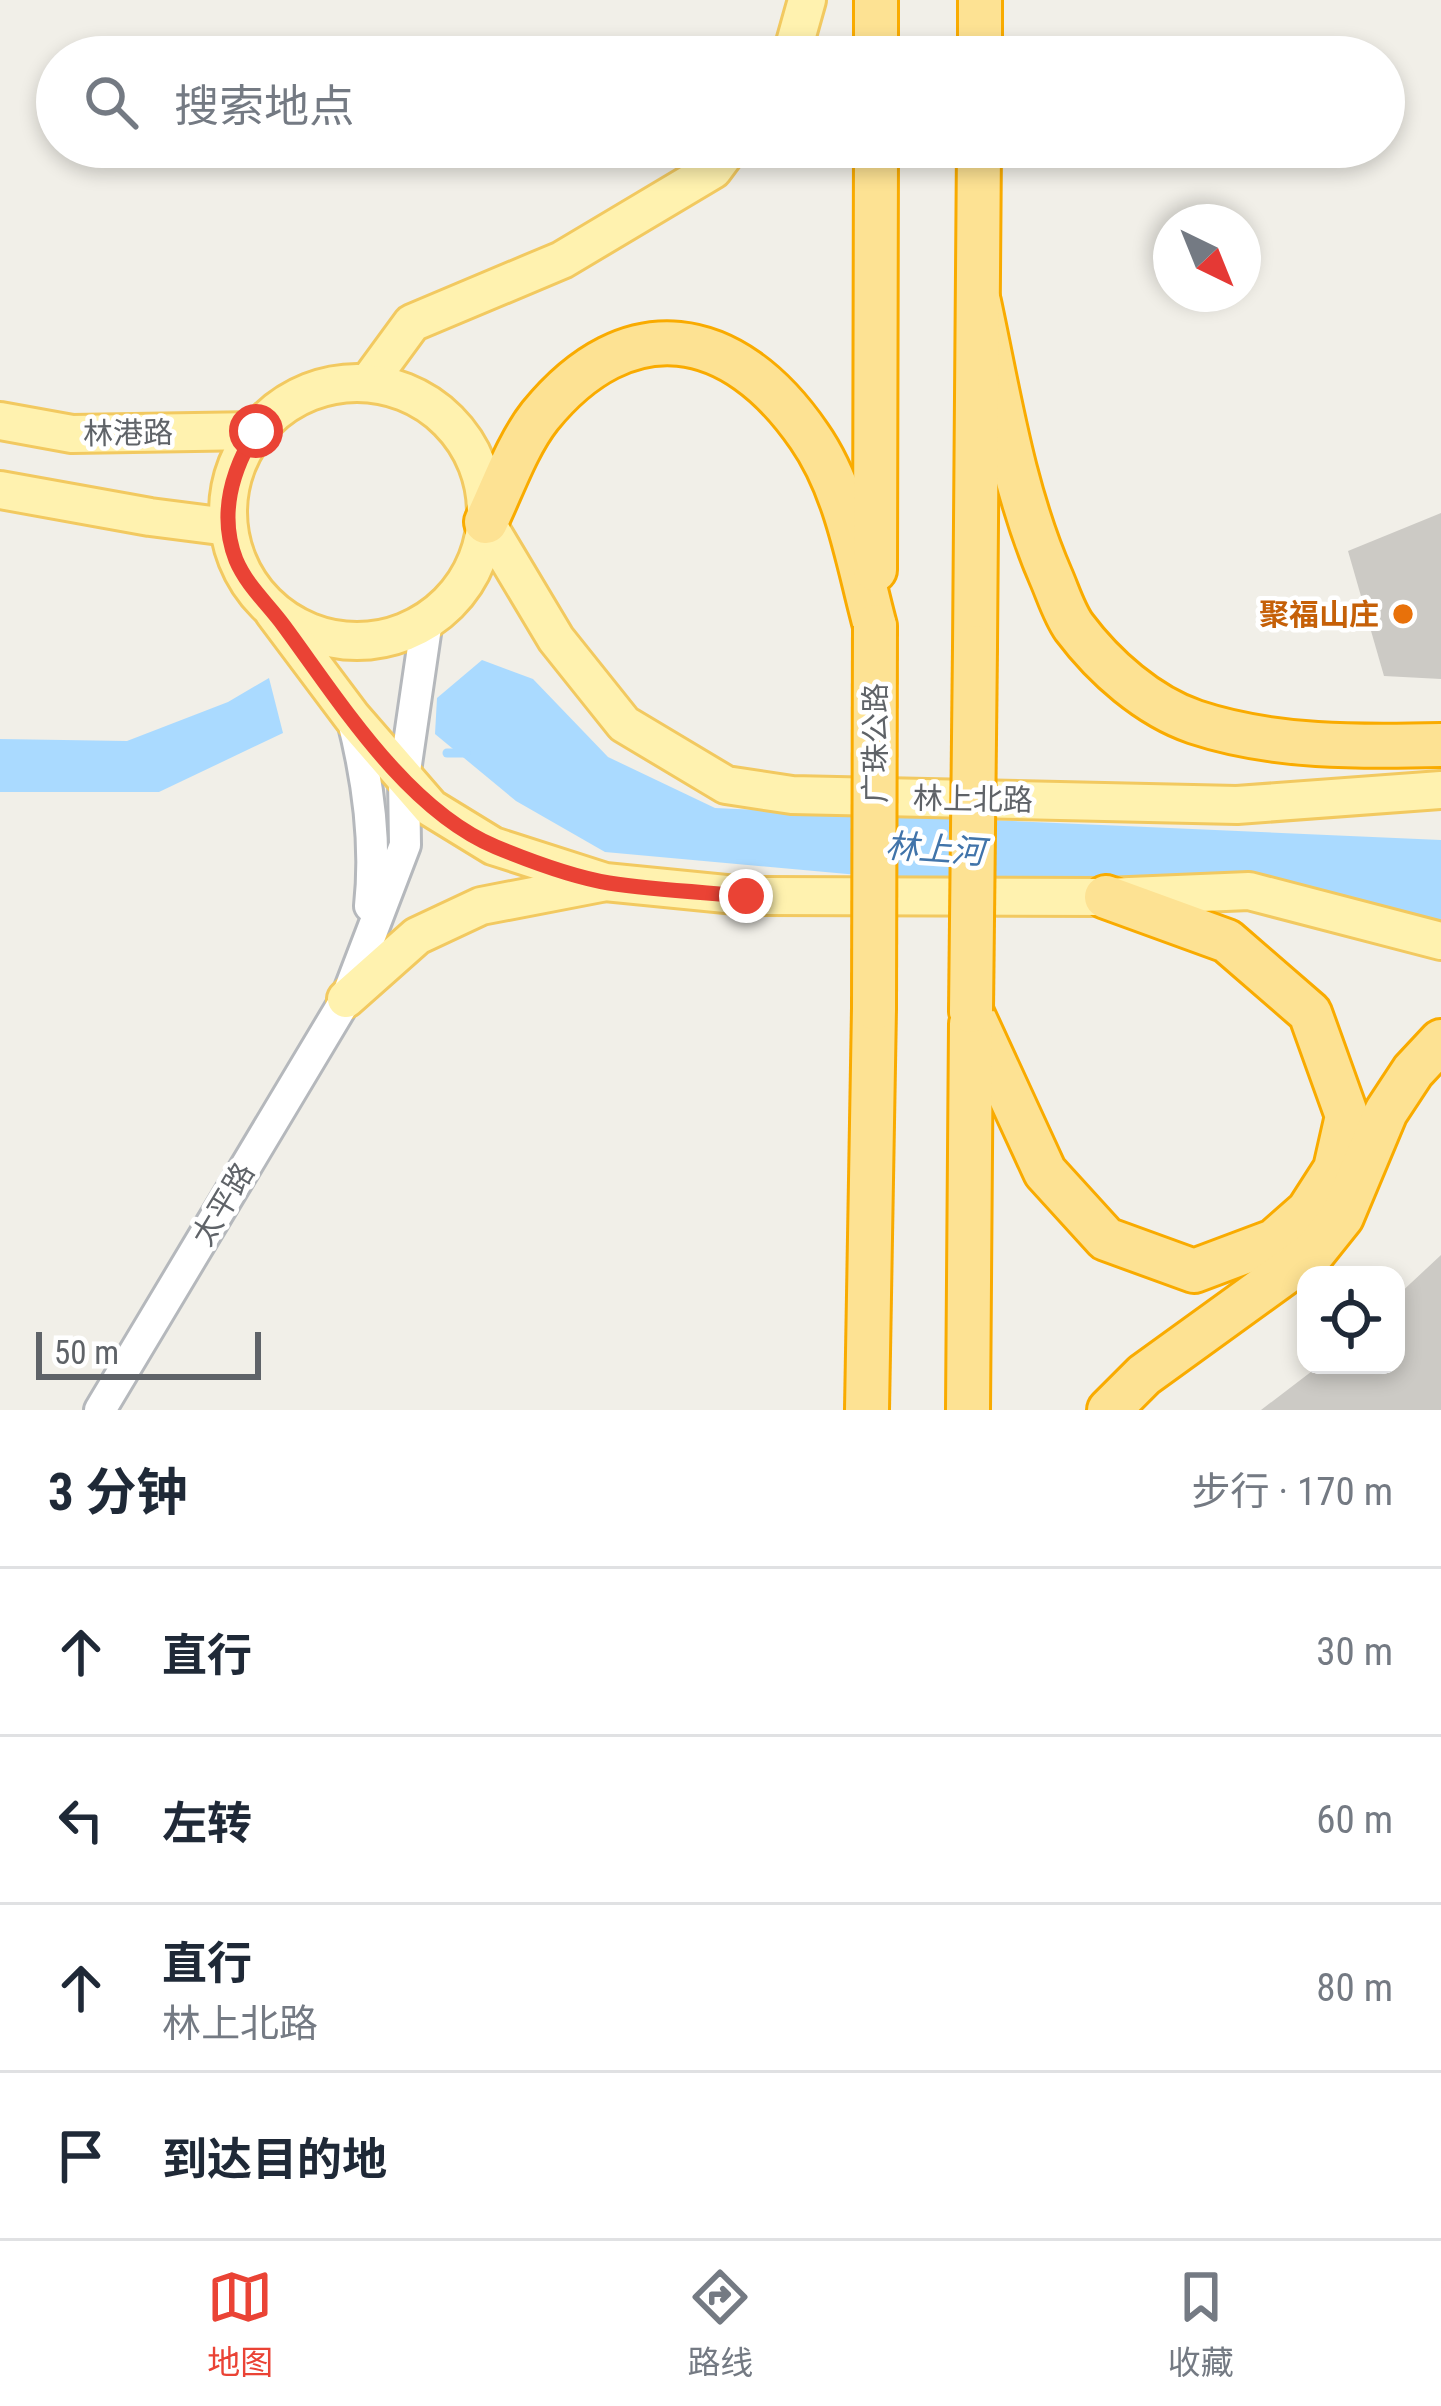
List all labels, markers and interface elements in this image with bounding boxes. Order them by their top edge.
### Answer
search box [36,36,1405,168]
icon: search [78,69,144,135]
text: 搜索地点 [174,80,354,133]
north arrow [1153,204,1261,312]
route start [229,404,283,458]
street label: 林港路 [83,415,173,451]
place label: 聚福山庄 [1259,597,1379,632]
marker: 聚福山庄 [1390,601,1416,627]
street label: 广珠公路 [858,683,893,803]
street label: 林上北路 [913,780,1033,818]
water label: 林上河 [884,826,992,872]
route end [719,869,773,923]
street label: 太平路 [185,1156,261,1252]
map controls [1297,1266,1405,1374]
button: locate [1297,1266,1405,1374]
scale bar [36,1326,261,1379]
text: 50 m [54,1333,119,1372]
text: 3 分钟 [48,1463,188,1522]
text: 步行 · 170 m [1192,1469,1393,1515]
icon: ahead [48,1619,114,1685]
text: 直行 [162,1629,252,1682]
text: 30 m [1316,1629,1393,1675]
icon: left [48,1787,114,1853]
text: 左转 [162,1797,252,1850]
text: 60 m [1316,1797,1393,1843]
text: 直行 [162,1937,252,1990]
icon: ahead [48,1955,114,2021]
text: 80 m [1316,1965,1393,2011]
text: 林上北路 [162,2001,318,2047]
icon: arrive [48,2123,114,2189]
text: 到达目的地 [162,2133,387,2186]
tab: 地图 [207,2264,273,2384]
tab: 路线 [687,2264,753,2384]
tab: 收藏 [1168,2264,1234,2384]

